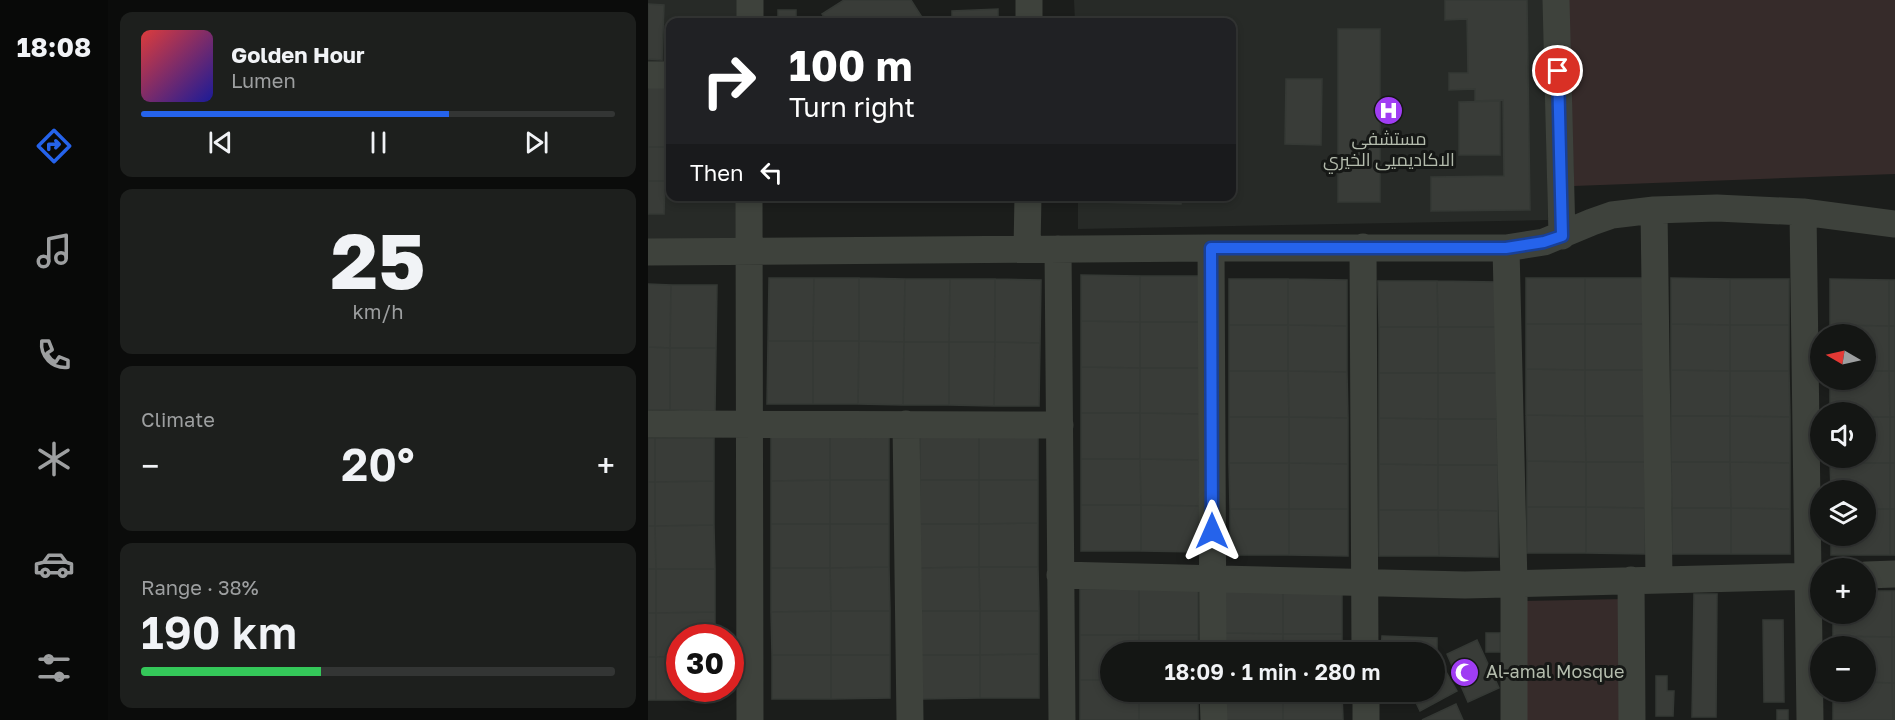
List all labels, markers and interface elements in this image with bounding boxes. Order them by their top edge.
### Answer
text: 18:08 [17,31,91,63]
text: 100 m [789,40,912,90]
text: Golden Hour [231,41,365,68]
icon: right [690,42,768,120]
pin [1532,45,1583,96]
icon: arrive [1541,54,1574,87]
text: Lumen [231,68,296,92]
text: Turn right [789,91,915,123]
hospital icon: مستشفى الاكاديميى الخيري [1373,94,1405,126]
icon: directions [33,125,75,167]
icon: previous [204,126,237,159]
icon: pause [362,126,395,159]
icon: next [520,126,553,159]
place label: مستشفى الاكاديميى الخيري [1323,127,1455,174]
icon: left [755,156,788,189]
text: Then [690,159,743,186]
text: 25 [330,213,426,306]
icon: music [33,230,75,272]
text: km/h [353,299,403,323]
north arrow [1810,324,1876,390]
map controls [1810,324,1876,702]
icon: phone [33,334,75,376]
button: sound [1810,402,1876,468]
text: Climate [141,407,215,431]
text: 20° [341,437,415,491]
icon: climate [33,438,75,480]
text: − [141,446,159,485]
text: + [597,446,615,485]
button: layers [1810,480,1876,546]
position arrow [1180,499,1244,563]
icon: car [33,543,75,585]
button: + [1810,558,1876,624]
text: Range · 38% [141,575,259,599]
text: 190 km [141,605,297,659]
speed limit sign: 30 [666,624,744,702]
button: − [1810,636,1876,702]
icon: filters [33,647,75,689]
mosque icon: Al-amal Mosque [1449,656,1481,688]
text: 18:09 · 1 min · 280 m [1164,658,1381,685]
place label: Al-amal Mosque [1486,660,1624,682]

